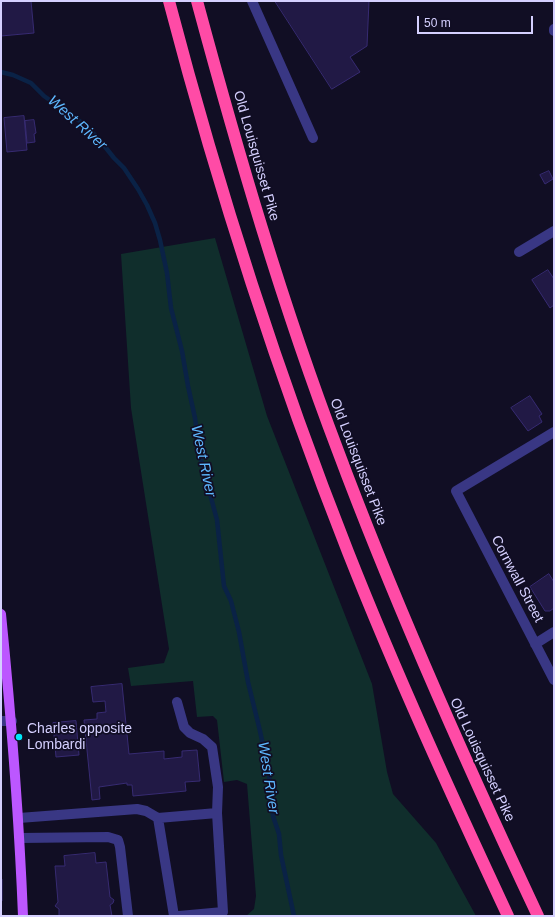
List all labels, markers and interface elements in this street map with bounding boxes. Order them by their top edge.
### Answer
scale bar [419,8,535,34]
text: 50 m [424,16,451,30]
street label: Old Louisquisset Pike [229,89,283,223]
water label: West River [44,92,110,154]
street label: Old Louisquisset Pike [326,396,390,528]
water label: West River [187,423,219,499]
street label: Cornwall Street [487,533,547,625]
street label: Old Louisquisset Pike [446,695,518,825]
place label: Charles opposite Lombardi [27,721,132,754]
marker: Charles opposite Lombardi [14,732,24,742]
water label: West River [253,741,283,815]

